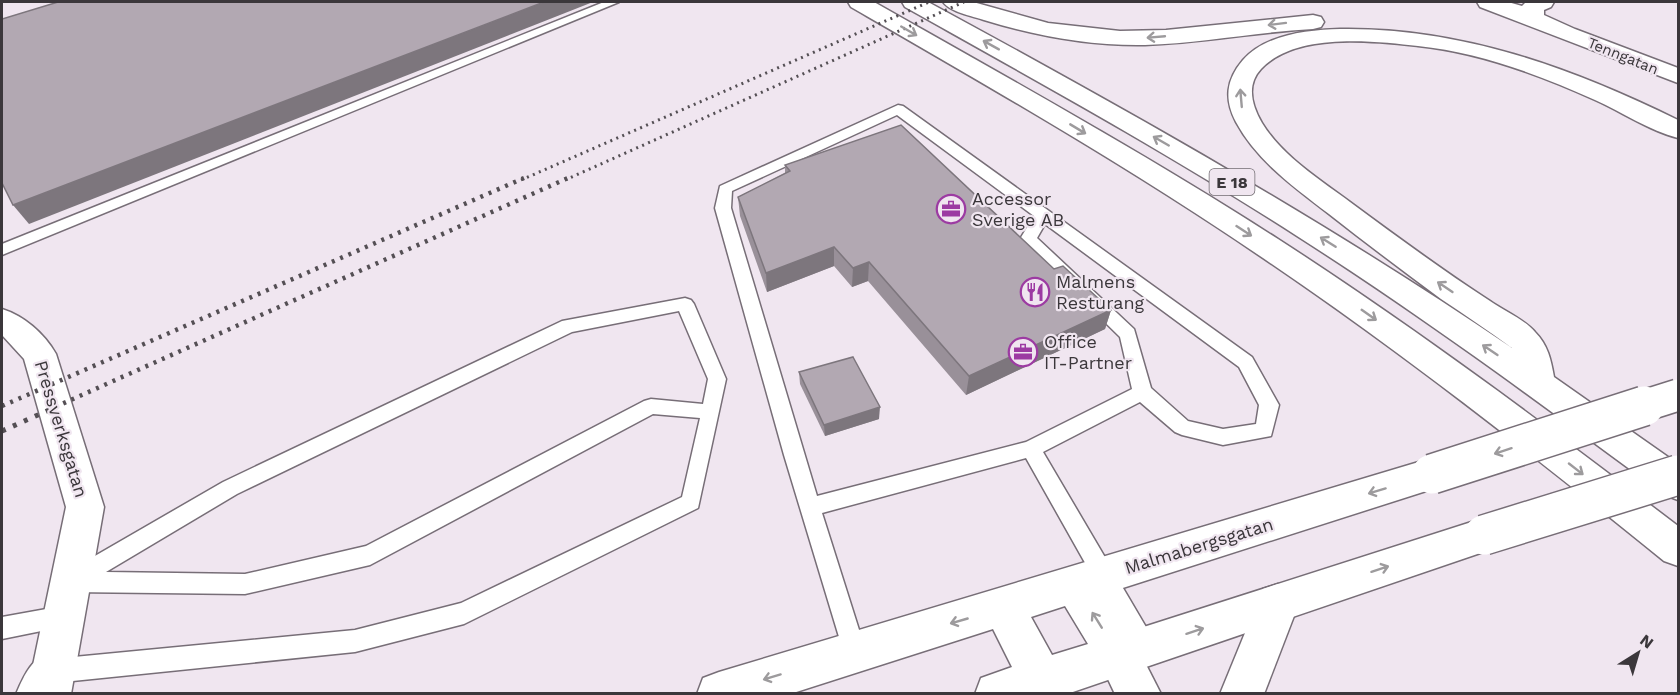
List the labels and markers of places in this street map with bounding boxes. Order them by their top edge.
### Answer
place label: Accessor Sverige AB [972,188,1064,230]
office icon: Accessor Sverige AB [935,193,967,225]
place label: Malmens Resturang [1056,271,1145,313]
restaurant icon: Malmens Resturang [1019,276,1051,308]
place label: Office IT-Partner [1044,331,1132,373]
office icon: Office IT-Partner [1007,336,1039,368]

